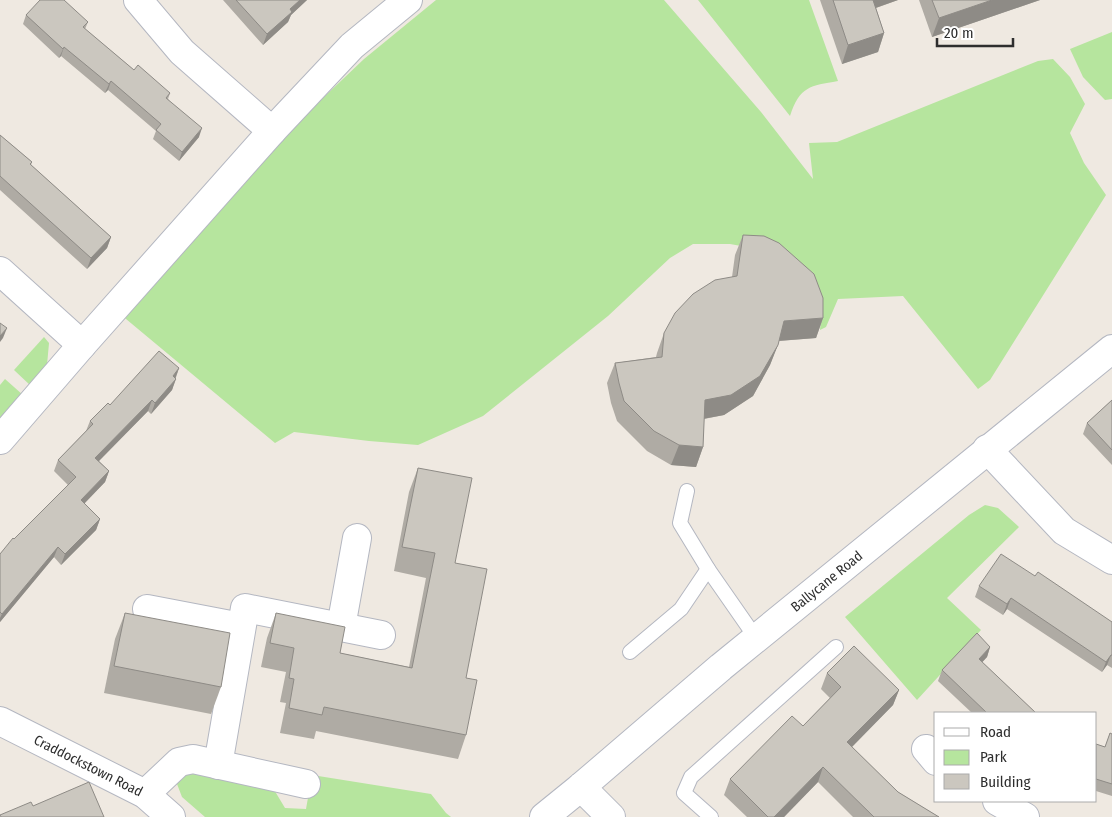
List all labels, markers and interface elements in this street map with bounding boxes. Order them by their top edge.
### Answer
scale bar [937,15,1013,47]
text: 20 m [944,24,974,42]
street label: Ballycane Road [788,547,866,616]
legend [934,712,1097,802]
text: Road [980,723,1011,741]
street label: Craddockstown Road [31,731,146,800]
text: Park [980,748,1007,766]
text: Building [980,773,1031,791]

